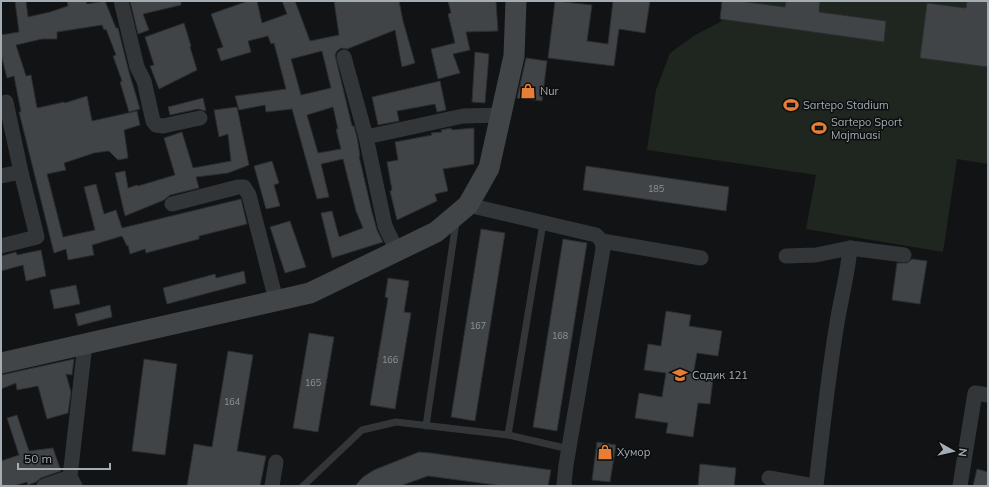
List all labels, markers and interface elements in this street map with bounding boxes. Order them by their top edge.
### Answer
shop icon: Nur [519,82,537,100]
place label: Nur [540,84,559,98]
sports icon: Sartepo Stadium [782,96,800,114]
place label: Sartepo Stadium [803,98,889,112]
place label: Sartepo Sport Majmuasi [831,115,902,142]
sports icon: Sartepo Sport Majmuasi [810,119,828,137]
house number: 185 [648,183,665,194]
house number: 167 [470,320,486,331]
house number: 168 [552,330,568,341]
house number: 166 [382,354,398,365]
school or university icon: Садик 121 [671,366,689,384]
place label: Садик 121 [692,368,748,382]
house number: 165 [305,377,322,388]
house number: 164 [224,396,241,407]
north arrow [933,431,973,471]
shop icon: Хумор [596,443,614,461]
scale bar [18,445,110,471]
place label: Хумор [617,445,651,459]
text: N [955,447,970,457]
text: 50 m [24,451,52,466]

